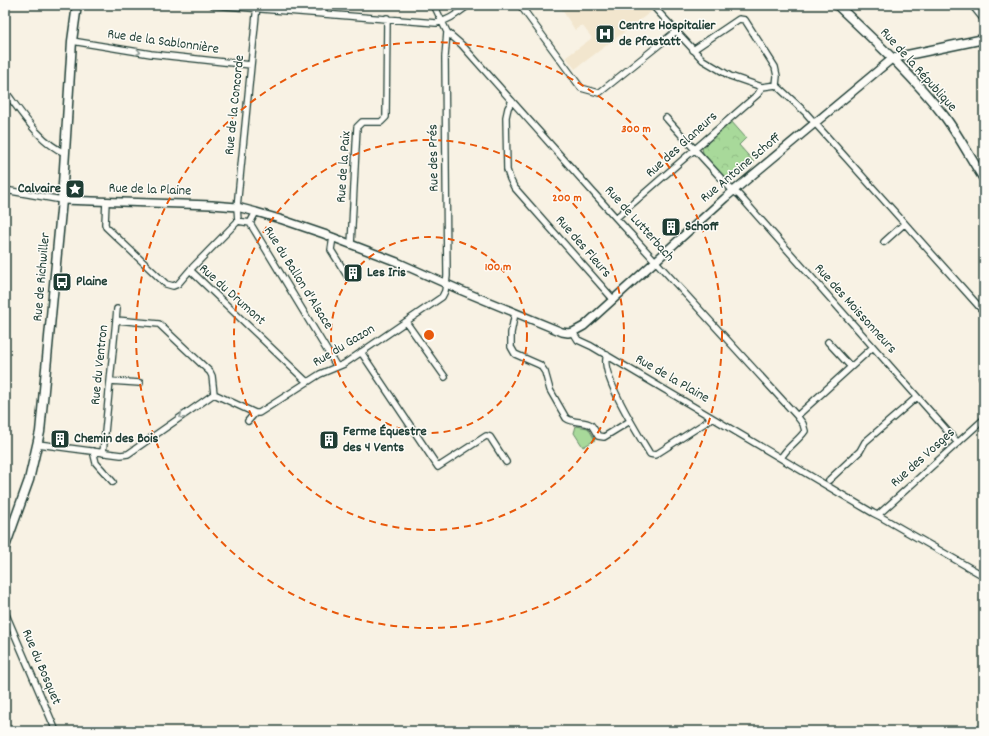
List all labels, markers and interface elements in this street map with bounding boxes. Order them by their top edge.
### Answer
place label: Centre Hospitalier de Pfastatt [619,16,716,52]
hospital icon: Centre Hospitalier de Pfastatt [594,23,616,45]
street label: Rue de la Sablonnière [106,24,220,60]
street label: Rue de la République [875,24,961,116]
one-way arrow [135,47,142,56]
street label: Rue de la Concorde [220,54,250,156]
street label: Rue des Glaneurs [642,107,722,183]
text: 300 m [621,121,651,138]
street label: Rue des Prés [423,124,445,192]
street label: Rue Antoine Schoff [696,128,786,208]
street label: Rue de la Paix [332,130,356,204]
place icon: Calvaire [64,178,86,200]
place label: Calvaire [18,179,61,199]
street label: Rue de la Plaine [108,179,192,201]
street label: Rue de Lutterbach [599,182,679,266]
text: 200 m [552,190,582,207]
street label: Rue des Fleurs [550,211,616,283]
building icon: Schoff [660,216,682,238]
place label: Schoff [685,217,719,237]
street label: Rue du Ballon d'Alsace [258,223,338,333]
street label: Rue de Richwiller [28,231,56,322]
street label: Rue du Drumont [194,259,270,331]
text: 100 m [485,259,511,276]
street label: Rue des Moissonneurs [809,259,901,359]
building icon: Les Iris [342,262,364,284]
place label: Les Iris [367,263,406,283]
bus stop icon: Plaine [51,271,73,293]
place label: Plaine [76,272,107,292]
street label: Rue du Gazon [309,319,379,373]
street label: Rue du Ventron [86,324,114,406]
centre of rings [422,328,436,342]
street label: Rue de la Plaine [631,350,713,408]
one-way arrow [179,411,186,418]
place label: Ferme Équestre des 4 Vents [343,422,427,458]
street label: Rue des Vosges [886,423,960,493]
building icon: Chemin des Bois [49,428,71,450]
place label: Chemin des Bois [74,429,159,449]
building icon: Ferme Équestre des 4 Vents [318,429,340,451]
street label: Rue du Bosquet [16,626,66,708]

